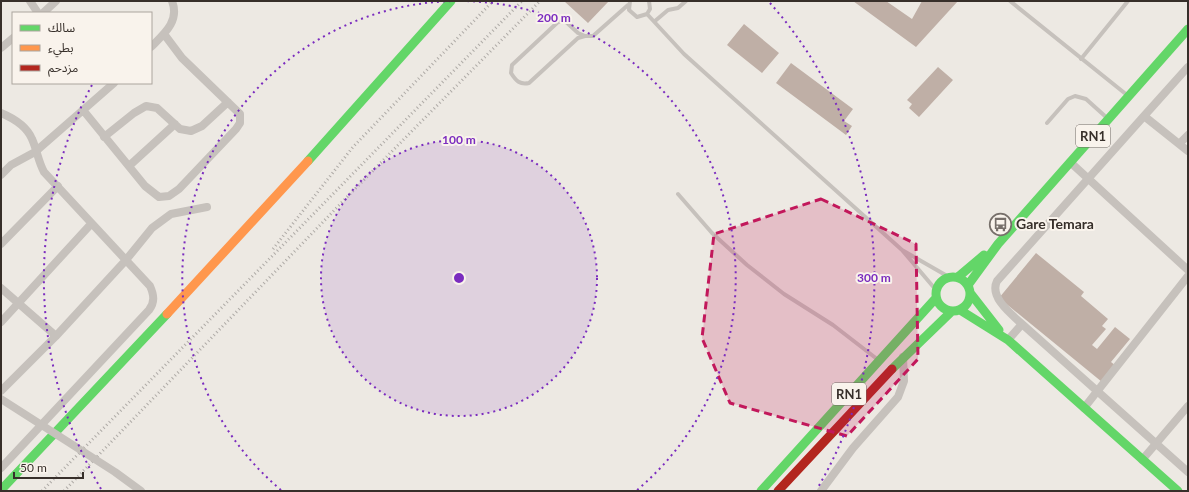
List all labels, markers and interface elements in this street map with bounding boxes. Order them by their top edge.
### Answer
text: 200 m [537,10,571,25]
legend [12,12,152,84]
text: سالك [48,20,75,35]
text: بطيء [48,40,74,58]
text: مزدحم [48,60,78,77]
road number: RN1 [1076,125,1110,147]
text: 100 m [442,132,476,147]
bus stop icon: Gare Temara [987,211,1013,237]
place label: Gare Temara [1016,215,1094,232]
text: 300 m [857,270,891,285]
centre of rings [452,271,466,285]
road number: RN1 [832,383,866,405]
scale bar [14,454,83,480]
text: 50 m [20,460,47,475]

